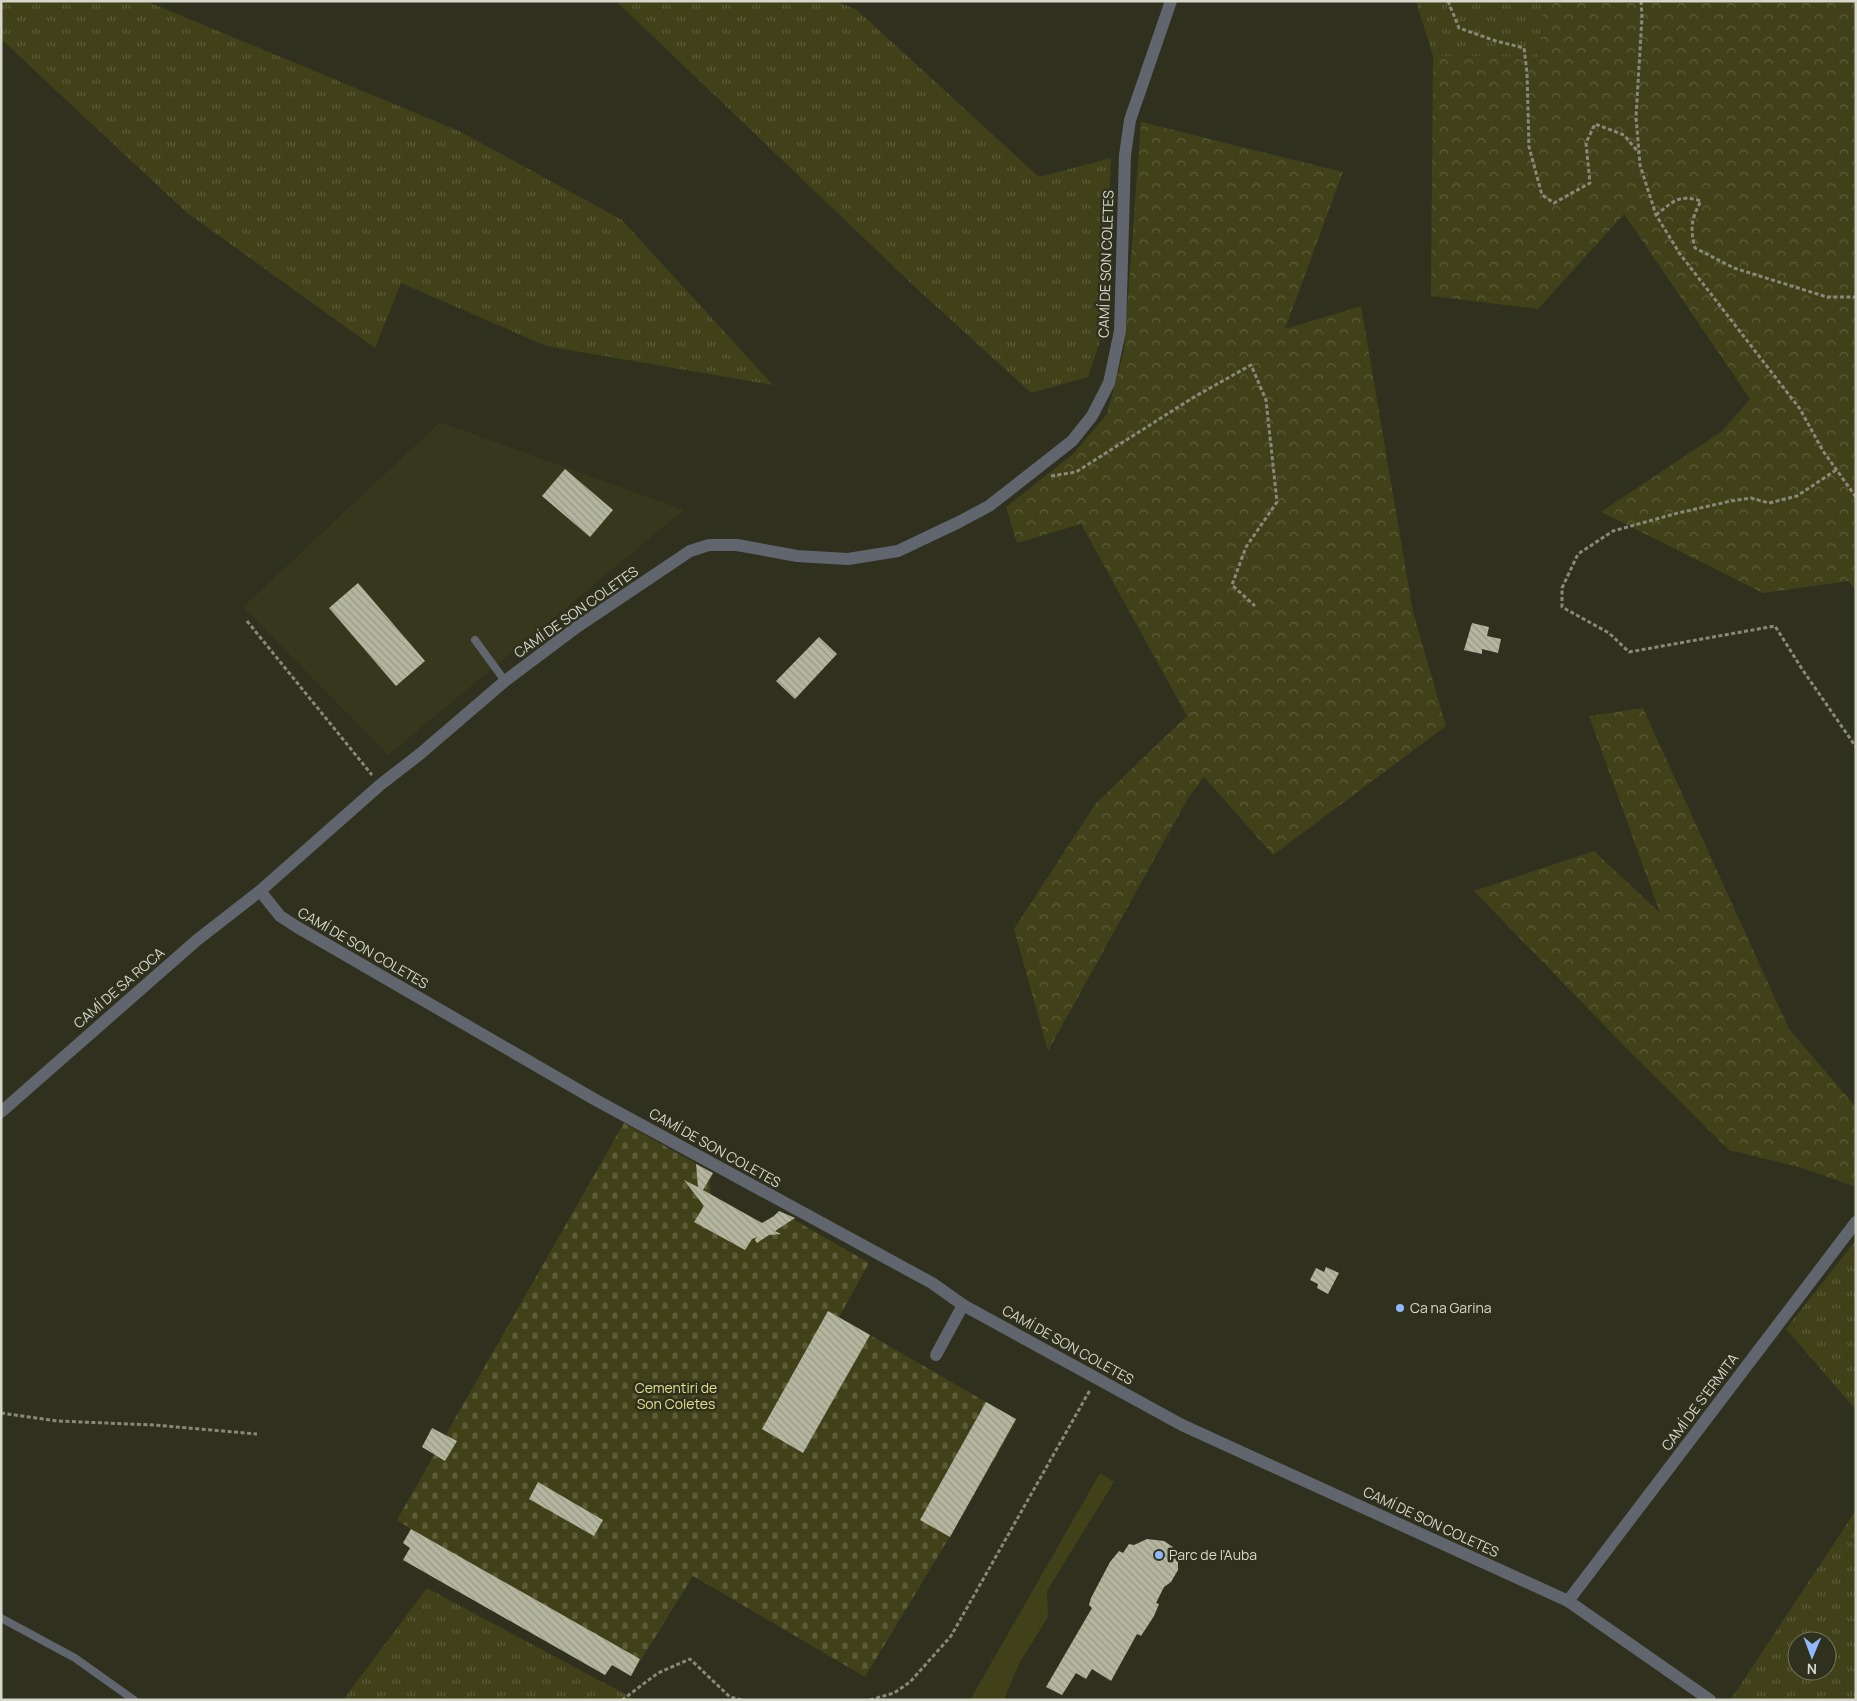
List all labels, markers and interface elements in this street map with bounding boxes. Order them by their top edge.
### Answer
street label: CAMÍ DE SON COLETES [1093,190,1118,338]
street label: CAMÍ DE SON COLETES [510,561,642,662]
street label: CAMÍ DE SON COLETES [295,902,432,993]
street label: CAMÍ DE SA ROCA [69,943,168,1032]
street label: CAMÍ DE SON COLETES [646,1103,785,1192]
place label: Ca na Garina [1410,1298,1492,1317]
street label: CAMÍ DE SON COLETES [999,1300,1138,1389]
marker: Ca na Garina [1394,1302,1406,1314]
street label: CAMÍ DE S'ERMITA [1657,1349,1742,1454]
park label: Cementiri de Son Coletes [635,1378,717,1413]
street label: CAMÍ DE SON COLETES [1360,1482,1502,1562]
place label: Parc de l'Auba [1169,1545,1257,1564]
marker: Parc de l'Auba [1153,1549,1165,1561]
north arrow [1787,1631,1837,1681]
text: N [1807,1660,1817,1679]

